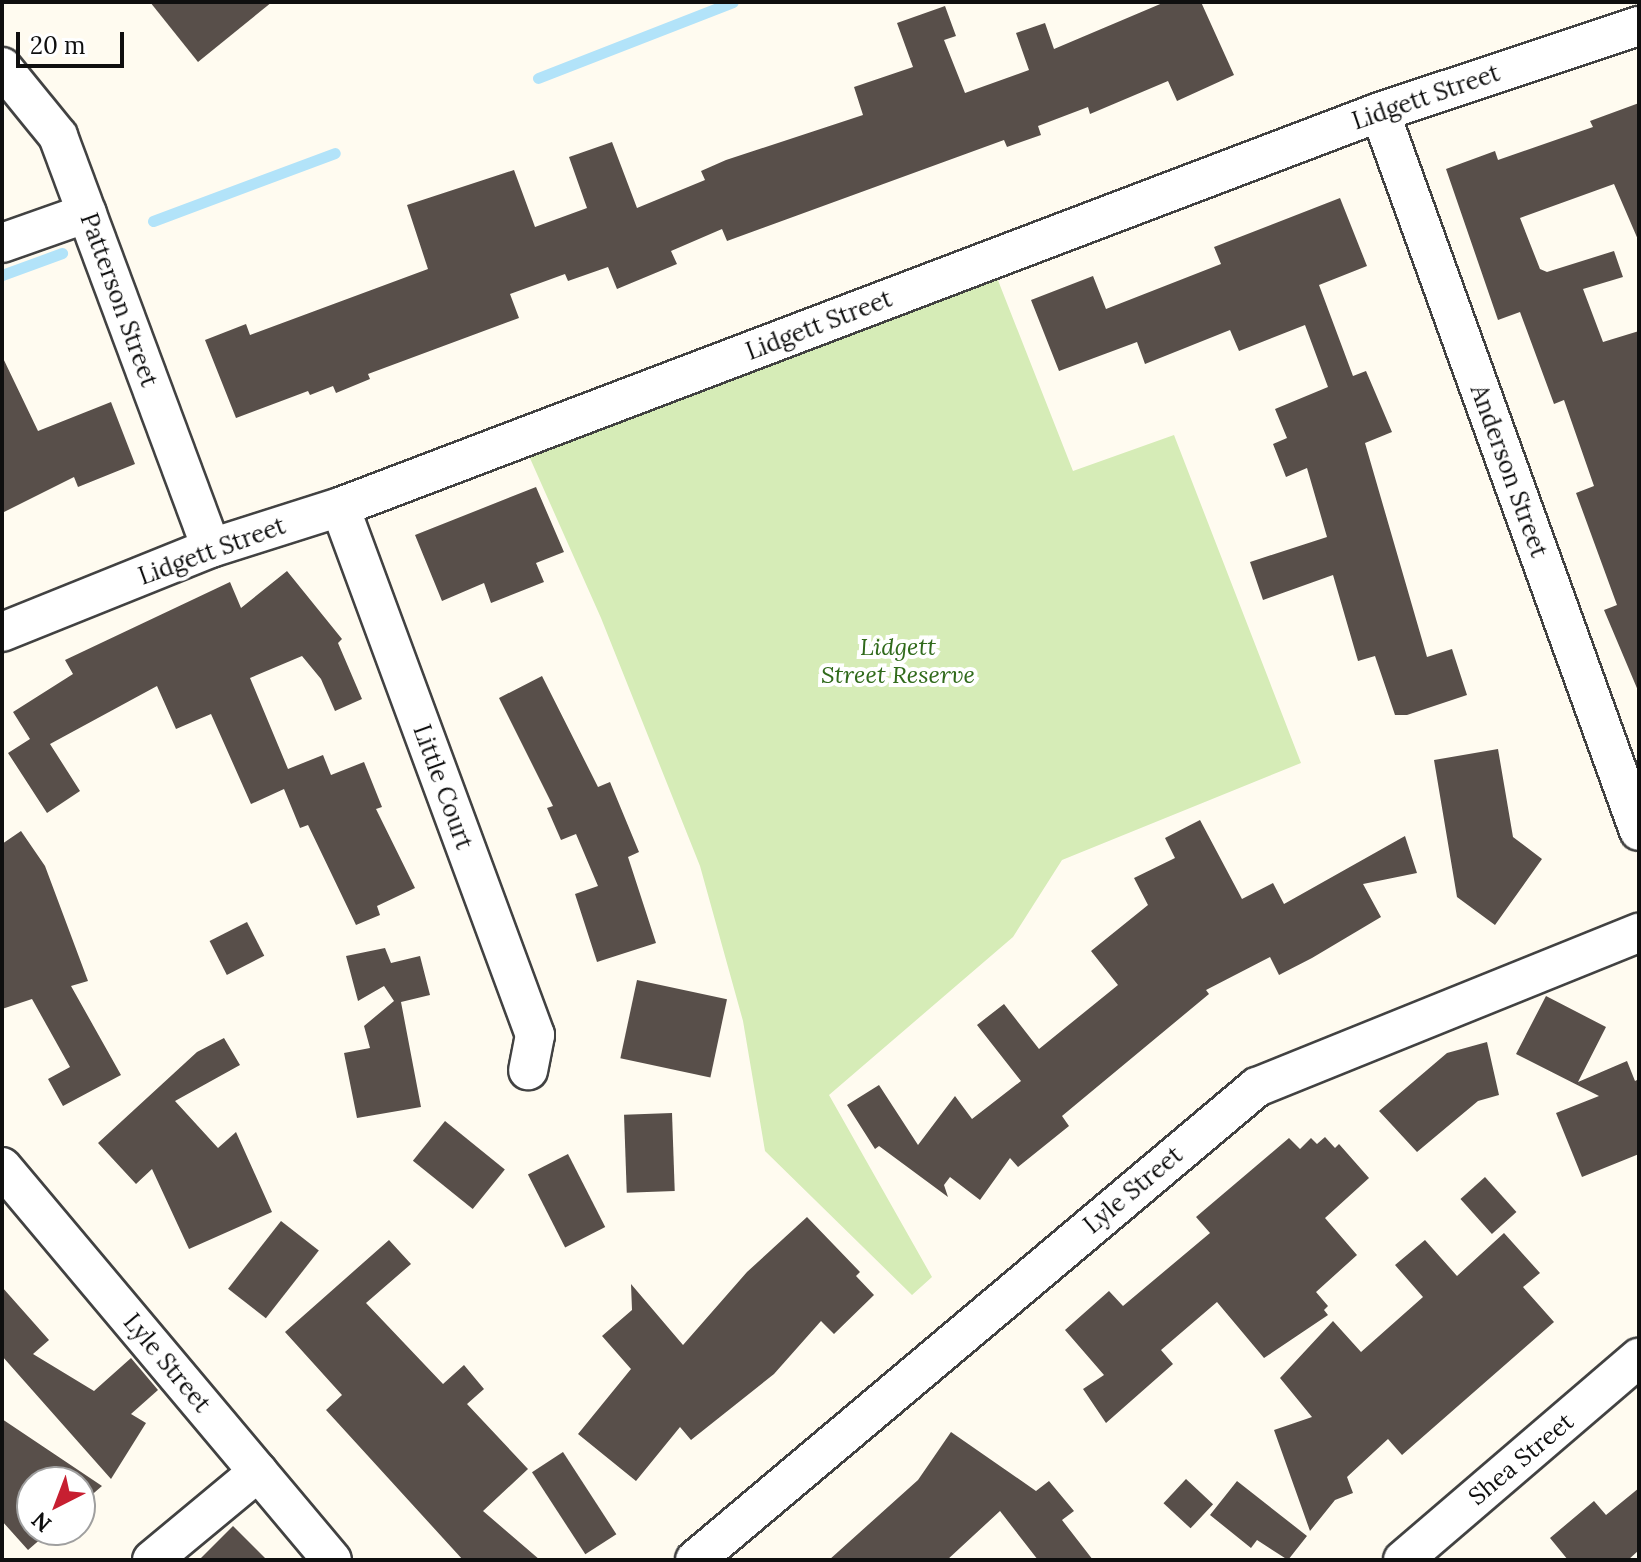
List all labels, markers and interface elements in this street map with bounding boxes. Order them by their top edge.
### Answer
scale bar [20,16,128,66]
text: 20 m [30,30,86,61]
street label: Lidgett Street [1348,58,1504,136]
street label: Patterson Street [74,209,164,391]
street label: Lidgett Street [742,284,896,366]
street label: Anderson Street [1464,381,1554,561]
street label: Lidgett Street [135,511,289,591]
park label: Lidgett Street Reserve [821,633,975,689]
street label: Little Court [407,721,479,853]
street label: Lyle Street [1078,1140,1188,1240]
street label: Lyle Street [117,1308,217,1418]
street label: Shea Street [1463,1407,1579,1511]
north arrow [16,1466,96,1546]
text: N [26,1506,57,1538]

